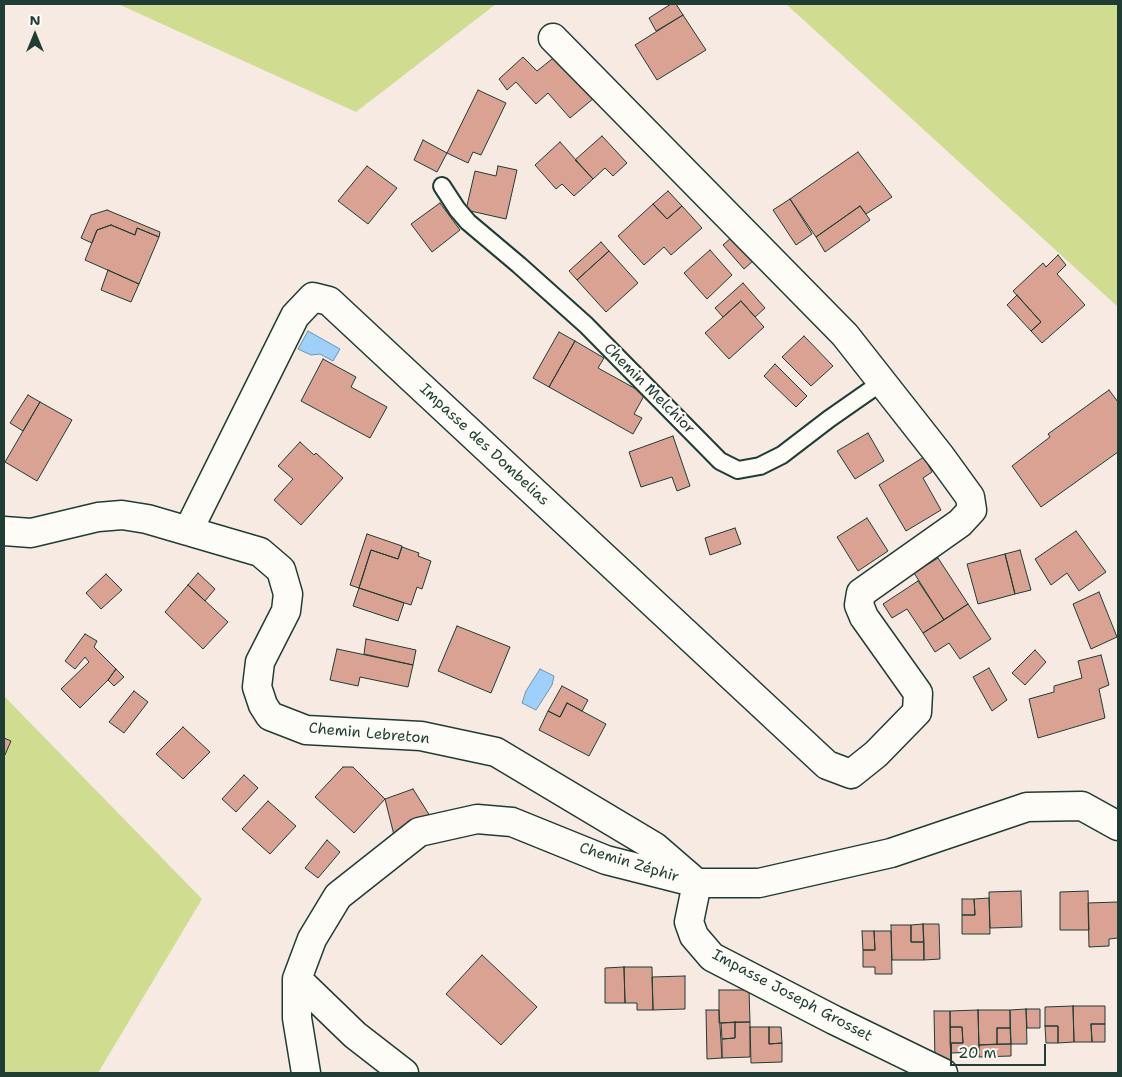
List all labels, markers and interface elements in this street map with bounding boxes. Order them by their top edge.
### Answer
north arrow [10,10,60,60]
text: N [29,11,41,29]
street label: Chemin Melchior [600,340,698,438]
street label: Impasse des Dombelias [415,380,553,510]
street label: Chemin Lebreton [308,720,430,748]
street label: Chemin Zéphir [577,839,681,887]
street label: Impasse Joseph Grosset [709,946,875,1046]
scale bar [952,1034,1048,1066]
text: 20 m [958,1043,997,1063]

